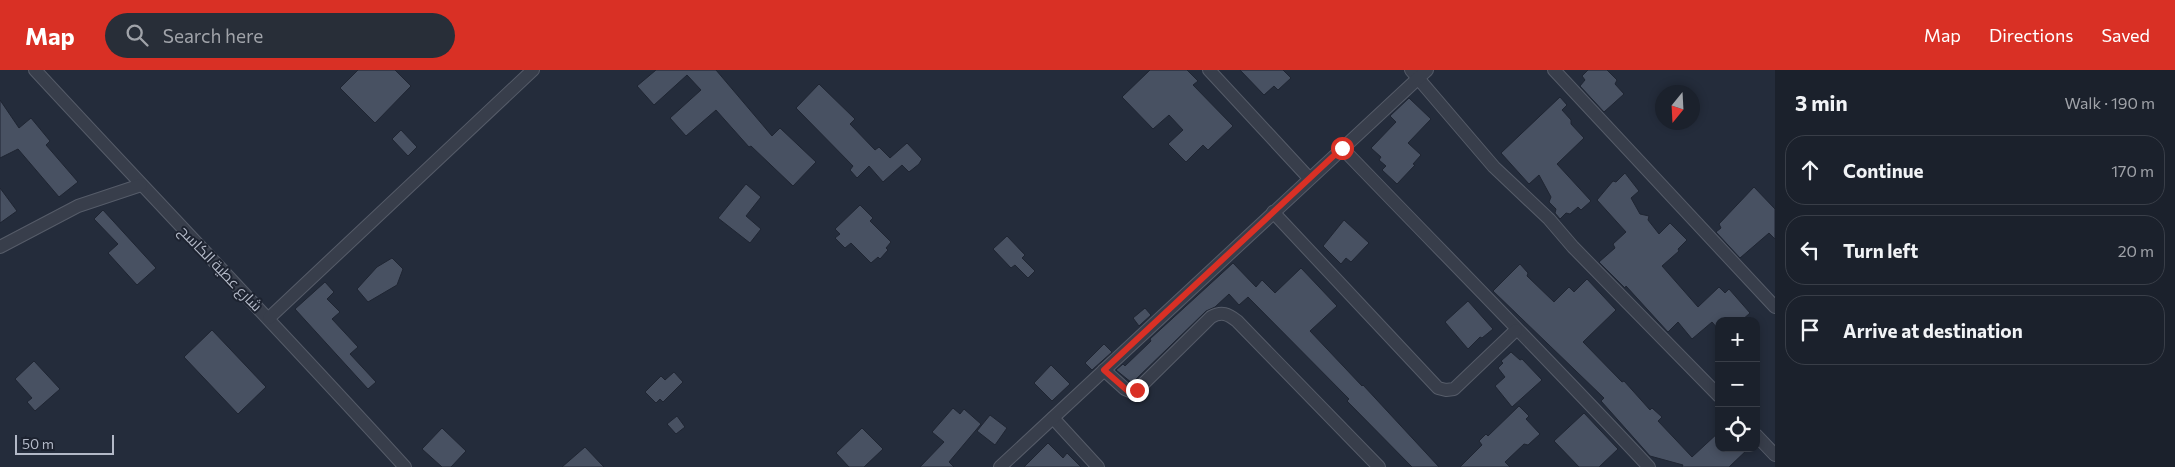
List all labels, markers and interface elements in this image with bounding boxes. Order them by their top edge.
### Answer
search box [105,13,455,58]
text: Map [25,21,75,50]
icon: search [123,21,151,49]
text: Search here [163,24,263,47]
text: Map [1924,24,1961,46]
text: Directions [1989,24,2073,46]
text: Saved [2101,24,2150,46]
north arrow [1655,85,1700,130]
text: 3 min [1795,90,1848,115]
text: Walk · 190 m [2065,93,2155,112]
route start [1331,137,1354,160]
icon: ahead [1796,156,1824,184]
text: Continue [1843,159,1923,182]
text: 170 m [2111,161,2154,180]
street label: شارع عطية الكاسح [173,221,266,317]
icon: left [1796,236,1824,264]
text: Turn left [1843,239,1918,262]
text: 20 m [2118,241,2154,260]
icon: arrive [1796,316,1824,344]
map controls [1715,317,1760,452]
button: + [1715,317,1760,362]
text: Arrive at destination [1843,319,2023,342]
button: − [1715,362,1760,407]
route end [1126,379,1149,402]
button: locate [1715,407,1760,452]
scale bar [15,432,114,455]
text: 50 m [22,435,54,452]

